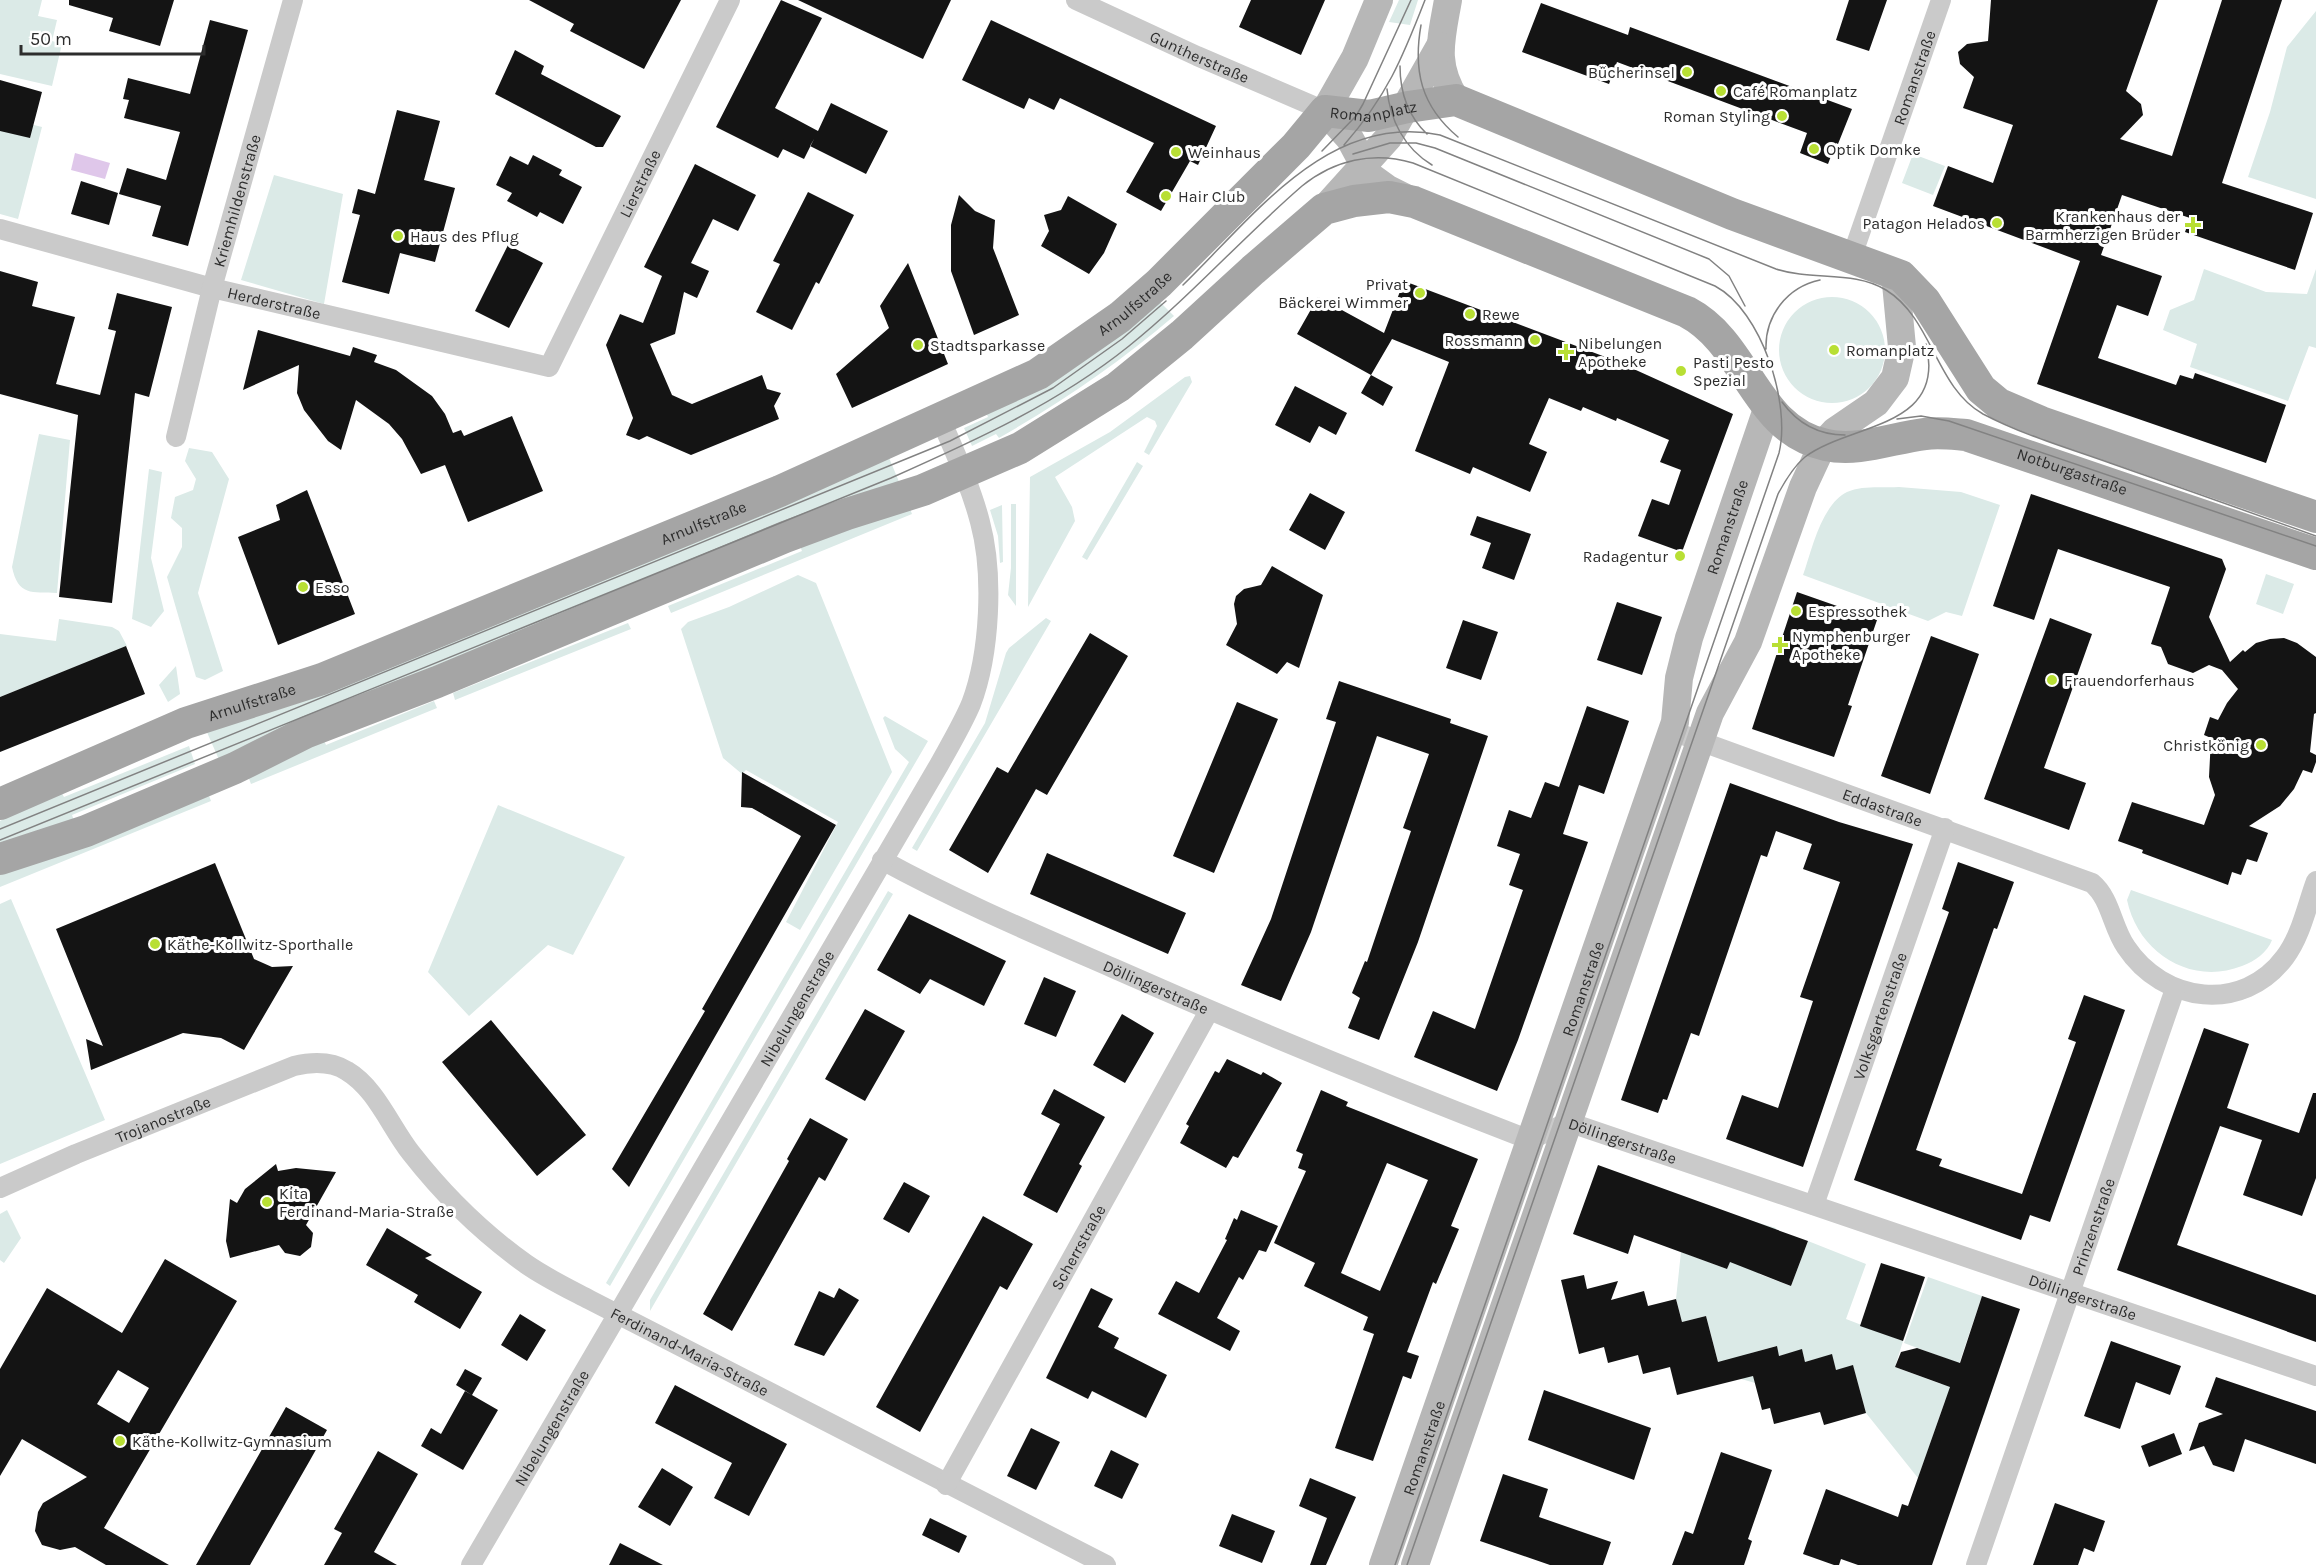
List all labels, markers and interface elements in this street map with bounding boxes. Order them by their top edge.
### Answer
scale bar [21,18,204,56]
street label: Guntherstraße [1147,27,1252,87]
text: 50 m [30,28,72,50]
street label: Romanstraße [1889,28,1940,128]
place label: Bücherinsel [1588,63,1675,82]
marker: Bücherinsel [1680,65,1694,79]
place label: Café Romanplatz [1733,82,1857,101]
marker: Café Romanplatz [1714,84,1728,98]
street label: Romanplatz [1329,97,1418,126]
place label: Roman Styling [1663,107,1770,126]
marker: Roman Styling [1775,109,1789,123]
street label: Kriemhildenstraße [209,132,265,269]
place label: Optik Domke [1826,140,1921,159]
marker: Optik Domke [1807,142,1821,156]
place label: Weinhaus [1188,143,1261,162]
marker: Weinhaus [1169,145,1183,159]
street label: Lierstraße [615,146,665,221]
place label: Hair Club [1178,187,1245,206]
marker: Hair Club [1159,189,1173,203]
place label: Krankenhaus der Barmherzigen Brüder [2025,207,2180,244]
place label: Patagon Helados [1862,214,1985,233]
marker: Patagon Helados [1990,216,2004,230]
marker: Krankenhaus der Barmherzigen Brüder [2184,216,2202,234]
place label: Haus des Pflug [410,227,519,246]
marker: Haus des Pflug [391,229,405,243]
street label: Arnulfstraße [1094,267,1176,340]
place label: Privat Bäckerei Wimmer [1278,275,1408,312]
street label: Herderstraße [226,283,323,323]
marker: Privat Bäckerei Wimmer [1413,286,1427,300]
place label: Rewe [1482,305,1520,324]
marker: Rewe [1463,307,1477,321]
place label: Rossmann [1445,331,1523,350]
marker: Rossmann [1528,333,1542,347]
place label: Nibelungen Apotheke [1578,334,1662,371]
place label: Stadtsparkasse [930,336,1045,355]
marker: Stadtsparkasse [911,338,925,352]
place label: Romanplatz [1846,341,1934,360]
marker: Romanplatz [1827,343,1841,357]
marker: Nibelungen Apotheke [1559,345,1573,359]
place label: Pasti Pesto Spezial [1693,353,1774,390]
marker: Pasti Pesto Spezial [1674,364,1688,378]
street label: Notburgastraße [2015,444,2130,499]
street label: Romanstraße [1702,477,1752,577]
street label: Arnulfstraße [658,497,749,549]
place label: Radagentur [1583,547,1668,566]
marker: Radagentur [1673,549,1687,563]
place label: Esso [315,578,350,597]
marker: Esso [296,580,310,594]
place label: Espressothek [1808,602,1907,621]
marker: Espressothek [1789,604,1803,618]
place label: Nymphenburger Apotheke [1792,627,1910,664]
marker: Nymphenburger Apotheke [1773,638,1787,652]
place label: Frauendorferhaus [2064,671,2195,690]
marker: Frauendorferhaus [2045,673,2059,687]
street label: Arnulfstraße [206,679,298,725]
place label: Christkönig [2163,736,2249,755]
marker: Christkönig [2254,738,2268,752]
street label: Eddastraße [1840,784,1925,831]
place label: Käthe-Kollwitz-Sporthalle [167,935,353,954]
marker: Käthe-Kollwitz-Sporthalle [148,937,162,951]
street label: Romanstraße [1558,939,1608,1039]
street label: Nibelungenstraße [756,947,838,1070]
street label: Volksgartenstraße [1849,950,1911,1083]
street label: Döllingerstraße [1100,956,1211,1018]
street label: Trojanostraße [113,1092,213,1147]
street label: Döllingerstraße [1566,1114,1679,1168]
street label: Prinzenstraße [2068,1176,2119,1278]
place label: Kita Ferdinand-Maria-Straße [279,1184,454,1221]
marker: Kita Ferdinand-Maria-Straße [260,1195,274,1209]
street label: Scherrstraße [1047,1201,1110,1293]
street label: Döllingerstraße [2026,1270,2139,1324]
street label: Ferdinand-Maria-Straße [607,1303,772,1400]
street label: Nibelungenstraße [510,1367,593,1489]
street label: Romanstraße [1399,1398,1449,1498]
place label: Käthe-Kollwitz-Gymnasium [132,1432,332,1451]
marker: Käthe-Kollwitz-Gymnasium [113,1434,127,1448]

